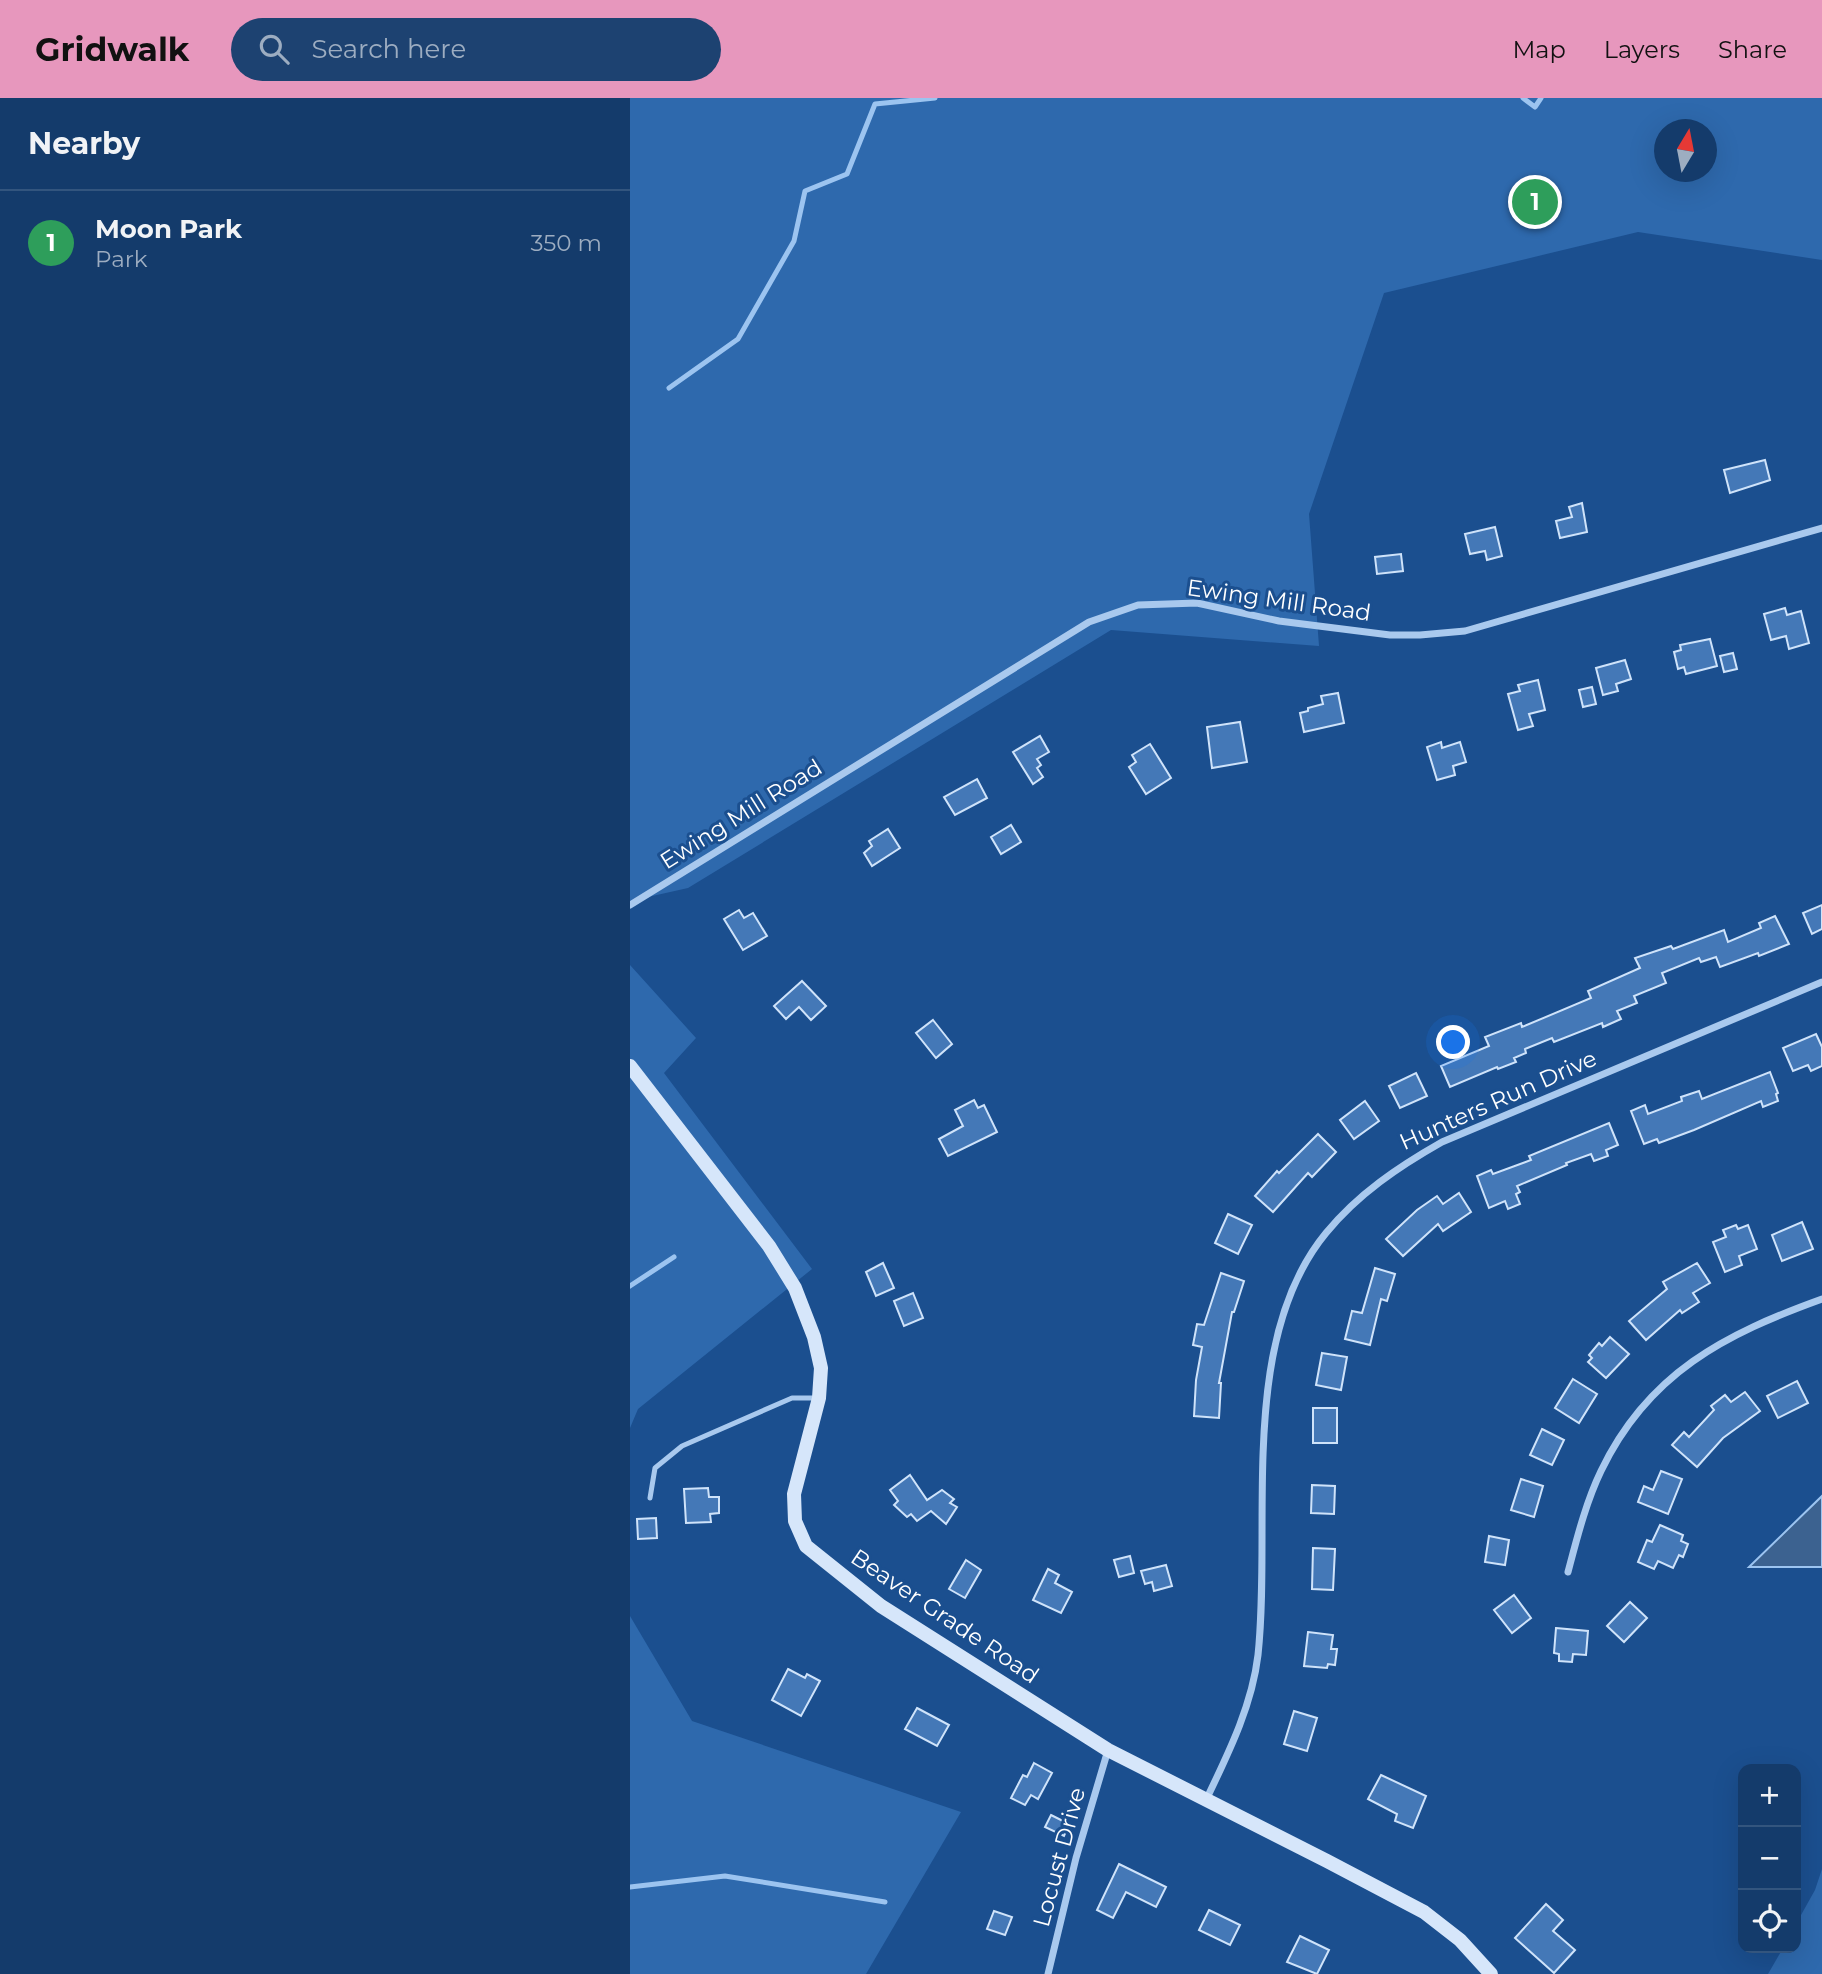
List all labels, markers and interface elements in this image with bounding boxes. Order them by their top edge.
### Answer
search box [231,18,721,81]
text: Gridwalk [35,29,189,69]
icon: search [255,30,293,68]
text: Search here [311,33,466,65]
text: Map [1512,35,1566,64]
text: Layers [1604,35,1680,64]
text: Share [1718,35,1787,64]
north arrow [1654,119,1717,182]
text: Nearby [28,125,140,162]
pin: 1 [1512,176,1558,228]
text: Moon Park [95,213,242,245]
text: 1 [46,229,56,257]
text: 350 m [531,229,602,257]
text: Park [95,245,148,273]
street label: Ewing Mill Road [1185,573,1373,627]
street label: Ewing Mill Road [655,753,827,875]
your location [1436,1025,1470,1059]
street label: Hunters Run Drive [1395,1044,1601,1156]
street label: Beaver Grade Road [846,1543,1044,1689]
map controls [1738,1764,1801,1953]
button: + [1738,1764,1801,1827]
street label: Locust Drive [1027,1784,1091,1930]
button: − [1738,1827,1801,1890]
button: locate [1738,1890,1801,1953]

